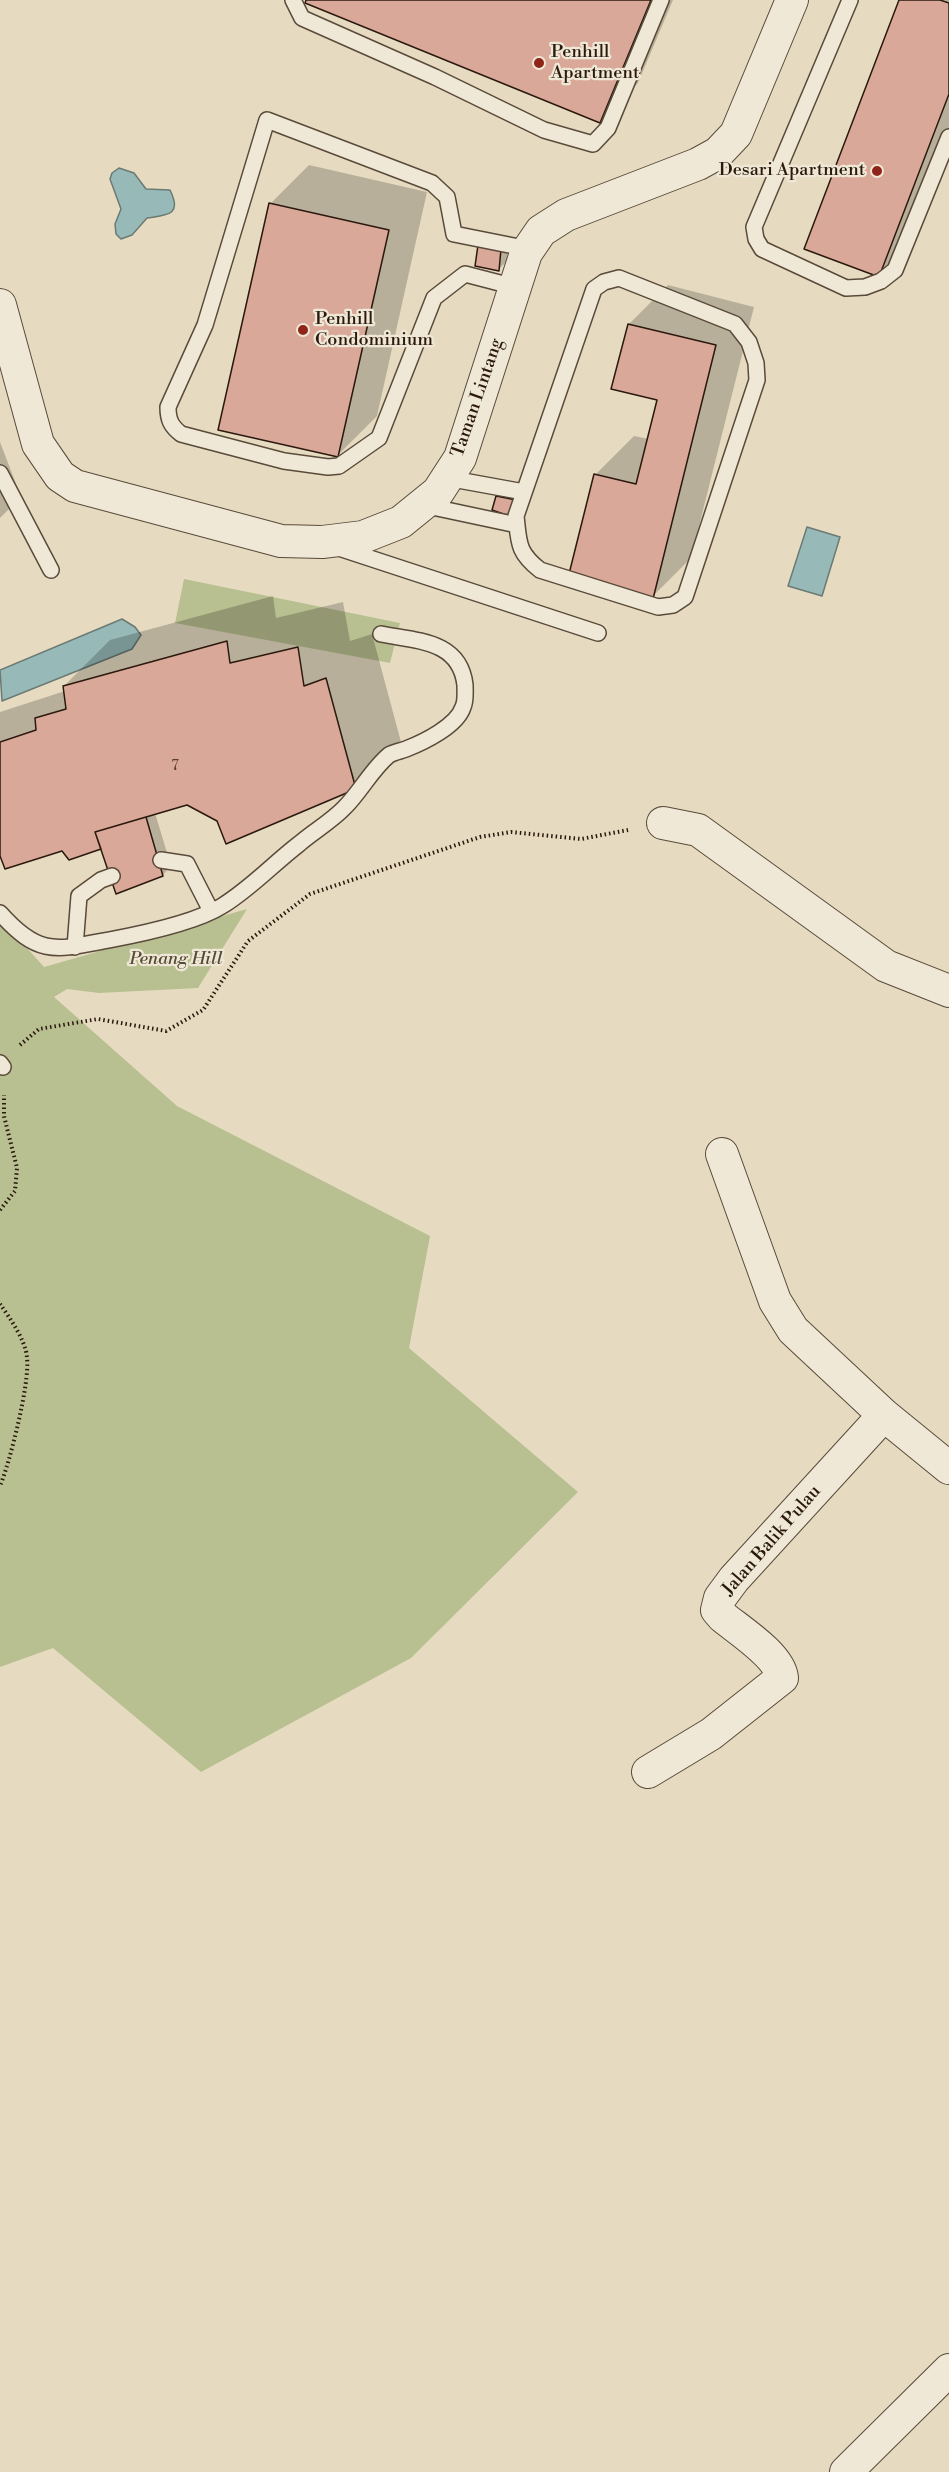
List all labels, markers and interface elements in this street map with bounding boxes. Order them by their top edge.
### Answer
place label: Penhill Apartment [551,42,639,84]
marker: Penhill Apartment [532,56,546,70]
place label: Desari Apartment [719,160,865,182]
marker: Desari Apartment [870,164,884,178]
place label: Penhill Condominium [315,309,433,352]
marker: Penhill Condominium [296,323,310,337]
street label: Taman Lintang [448,336,508,460]
house number: 7 [171,757,179,775]
park label: Penang Hill [129,949,223,971]
street label: Jalan Balik Pulau [718,1481,826,1601]

